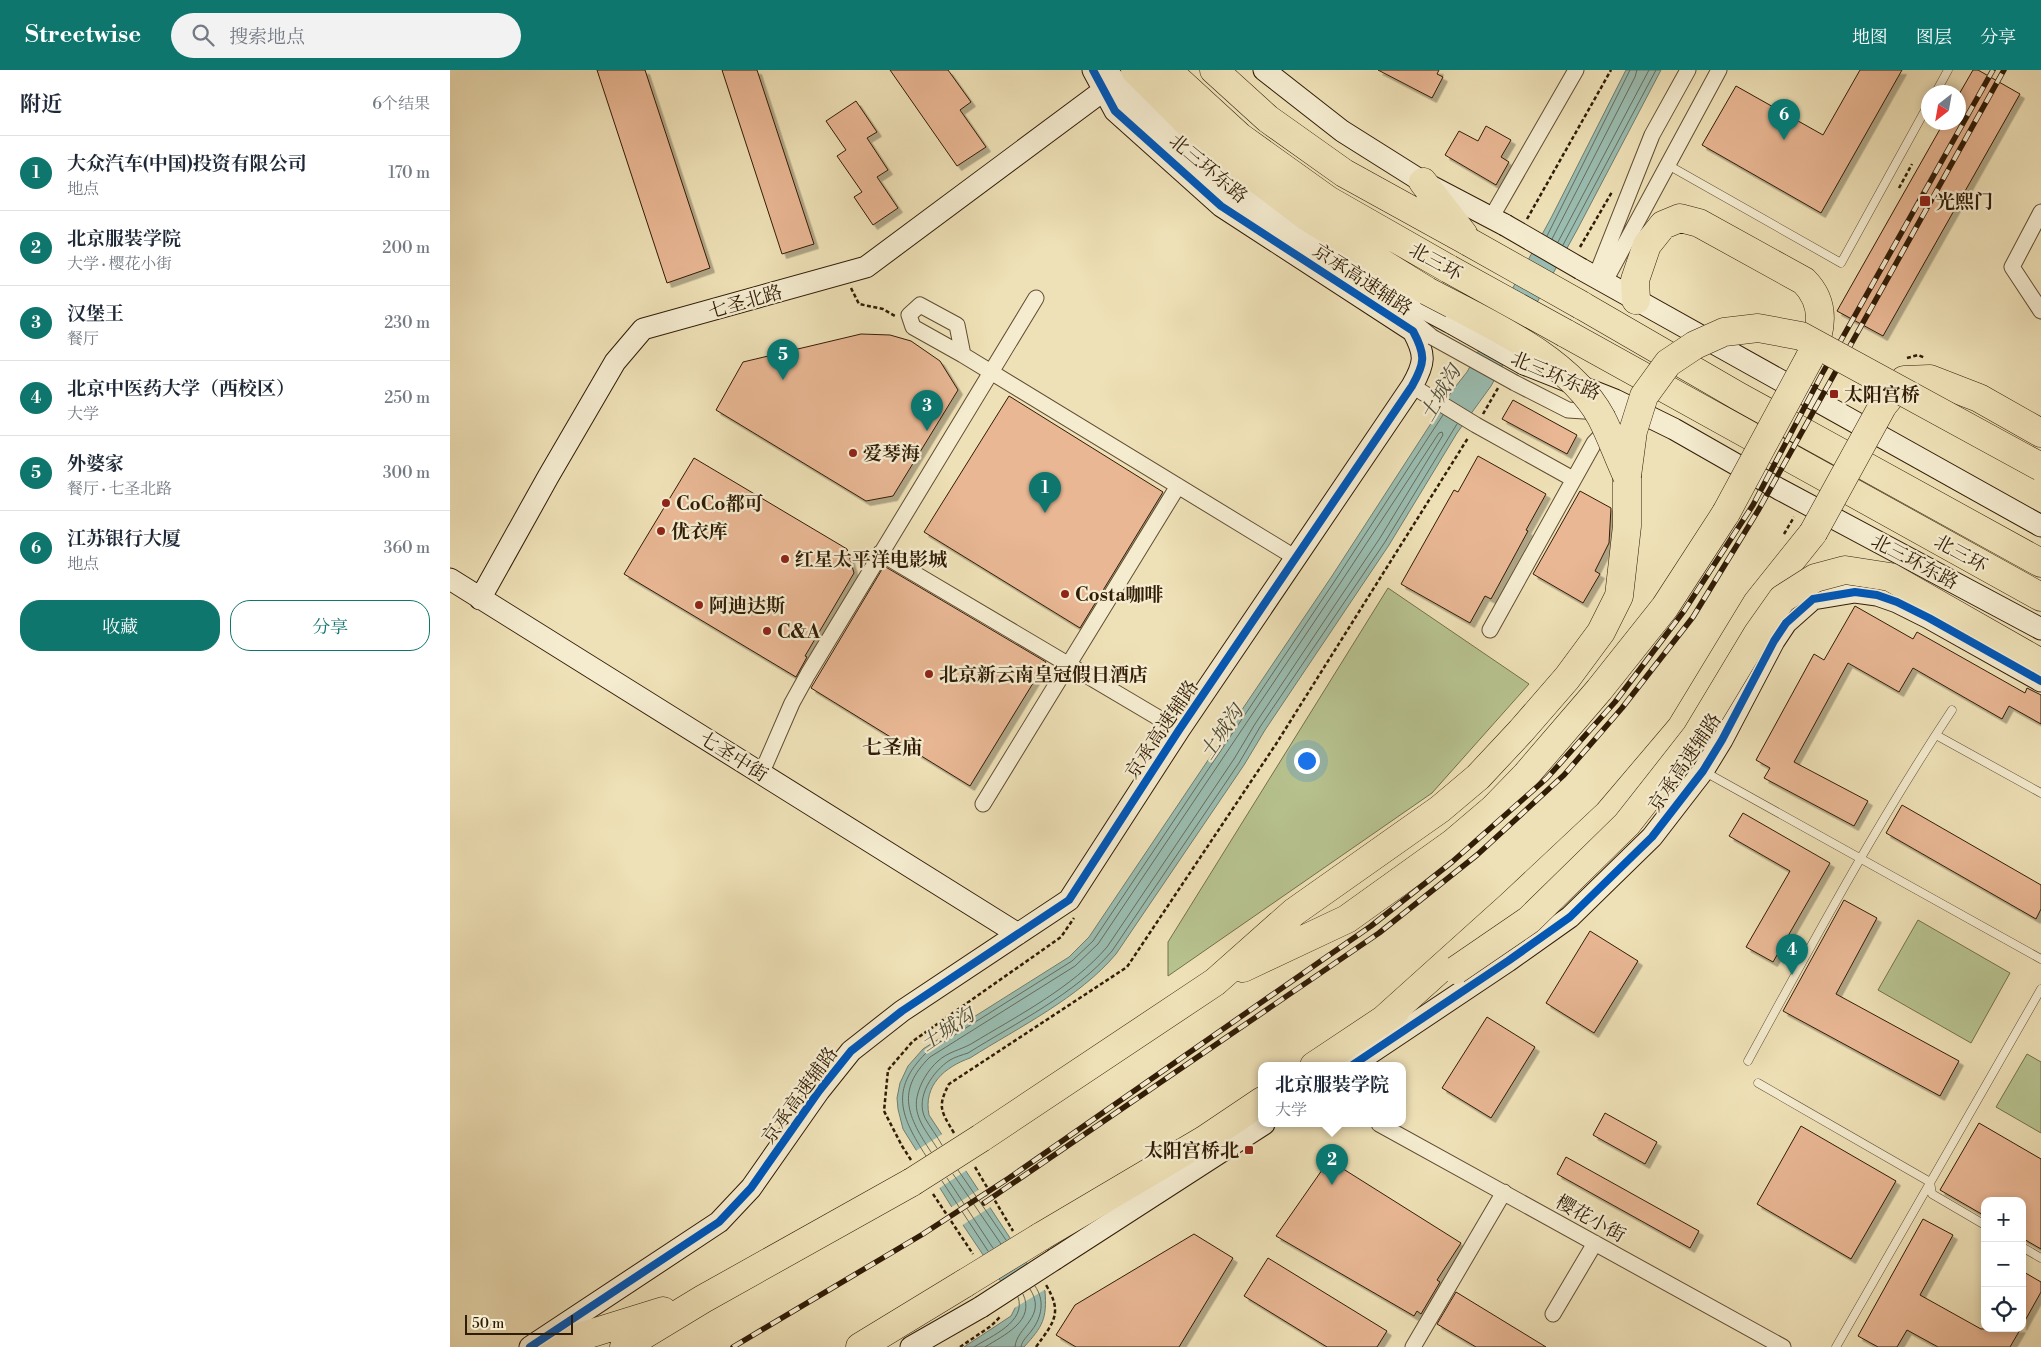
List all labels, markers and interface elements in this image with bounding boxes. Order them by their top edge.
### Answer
search box [171,13,521,58]
text: Streetwise [25,20,141,50]
icon: search [189,21,217,49]
text: 搜索地点 [229,25,305,49]
text: 地图 [1852,26,1888,49]
text: 图层 [1916,26,1952,49]
text: 分享 [1980,26,2016,49]
north arrow [1921,85,1966,130]
text: 附近 [20,92,62,118]
text: 6个结果 [372,94,430,114]
pin: 6 [1768,99,1800,140]
street label: 北三环东路 [1164,129,1252,208]
text: 大众汽车(中国)投资有限公司 [67,152,307,176]
text: 1 [32,163,40,183]
text: 170 m [388,163,430,183]
text: 地点 [67,179,99,199]
place label: 光熙门 [1936,190,1993,214]
marker: 光熙门 [1918,194,1932,208]
text: 北京服装学院 [67,227,181,251]
text: 2 [31,238,41,258]
text: 200 m [382,238,430,258]
street label: 北三环 [1405,238,1466,286]
street label: 京承高速辅路 [1308,239,1417,321]
text: 大学 · 樱花小街 [67,254,172,274]
street label: 七圣北路 [705,280,785,324]
text: 汉堡王 [67,302,124,326]
text: 3 [31,313,41,333]
text: 230 m [384,313,430,333]
text: 餐厅 [67,329,99,349]
pin: 5 [767,339,799,380]
street label: 北三环东路 [1507,346,1604,406]
water label: 土城沟 [1415,359,1469,426]
text: 北京中医药大学（西校区） [67,377,295,401]
place label: 太阳宫桥 [1844,383,1920,407]
text: 4 [31,388,41,408]
text: 250 m [384,388,430,408]
marker: 太阳宫桥 [1828,388,1840,400]
pin: 3 [911,390,943,431]
text: 大学 [67,404,99,424]
place label: 爱琴海 [863,442,920,466]
marker: 爱琴海 [847,447,859,459]
text: 外婆家 [67,452,124,476]
text: 5 [31,463,41,483]
text: 300 m [383,463,430,483]
pin: 1 [1029,472,1061,513]
text: 餐厅 · 七圣北路 [67,479,172,499]
place label: CoCo都可 [676,492,763,516]
marker: CoCo都可 [660,497,672,509]
place label: 优衣库 [671,520,728,544]
marker: 优衣库 [655,525,667,537]
text: 江苏银行大厦 [67,527,181,551]
street label: 北三环东路 [1867,529,1962,595]
street label: 北三环 [1930,530,1991,578]
text: 6 [31,538,41,558]
text: 360 m [384,538,430,558]
place label: 红星太平洋电影城 [795,548,947,572]
marker: 红星太平洋电影城 [779,553,791,565]
text: 地点 [67,554,99,574]
place label: Costa咖啡 [1075,583,1164,607]
marker: Costa咖啡 [1059,588,1071,600]
place label: 阿迪达斯 [709,594,785,618]
marker: 阿迪达斯 [693,599,705,611]
button: 收藏 [20,600,220,651]
button: 分享 [230,600,430,651]
place label: C&A [777,620,820,644]
marker: C&A [761,625,773,637]
place label: 北京新云南皇冠假日酒店 [939,663,1148,687]
marker: 北京新云南皇冠假日酒店 [923,668,935,680]
street label: 京承高速辅路 [1120,676,1204,784]
water label: 土城沟 [1195,698,1251,765]
street label: 京承高速辅路 [1643,709,1727,817]
street label: 七圣中街 [695,727,772,787]
district label: 七圣庙 [862,736,922,761]
your location [1294,748,1320,774]
pin: 4 [1776,934,1808,975]
water label: 土城沟 [916,1001,982,1057]
street label: 京承高速辅路 [757,1042,843,1149]
popup [1258,1062,1406,1127]
text: 北京服装学院 [1275,1073,1389,1097]
text: 大学 [1275,1100,1307,1120]
place label: 太阳宫桥北 [1144,1139,1239,1163]
marker: 太阳宫桥北 [1243,1144,1255,1156]
pin: 2 [1316,1144,1348,1185]
street label: 樱花小街 [1551,1190,1630,1248]
map controls [1981,1197,2026,1332]
button: + [1981,1197,2026,1242]
button: − [1981,1242,2026,1287]
button: locate [1981,1287,2026,1332]
scale bar [465,1312,572,1335]
text: 50 m [472,1315,504,1333]

